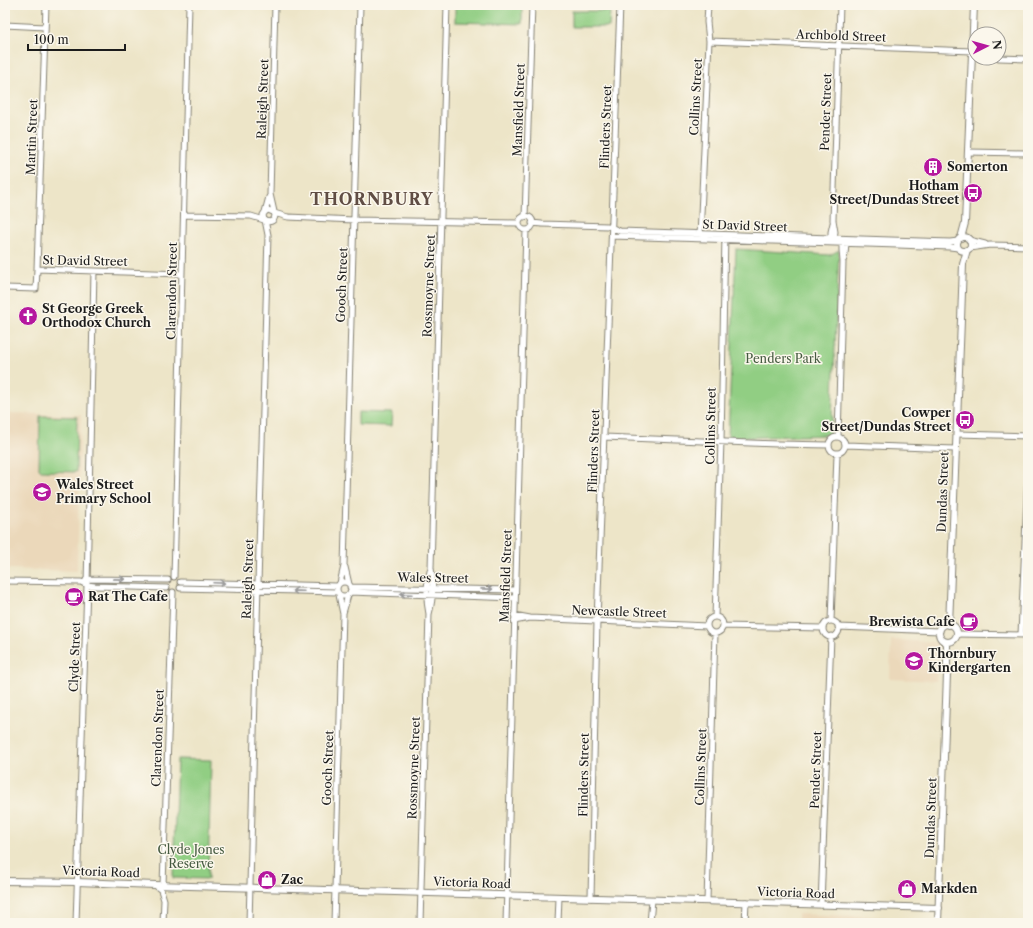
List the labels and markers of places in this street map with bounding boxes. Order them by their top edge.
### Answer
building icon: Somerton [922,156,944,178]
place label: Somerton [947,159,1009,174]
place label: Hotham Street/Dundas Street [830,178,959,207]
bus stop icon: Hotham Street/Dundas Street [962,182,984,204]
place label: St George Greek Orthodox Church [42,301,152,330]
church icon: St George Greek Orthodox Church [17,305,39,327]
place label: Cowper Street/Dundas Street [822,405,951,434]
bus stop icon: Cowper Street/Dundas Street [954,409,976,431]
place label: Wales Street Primary School [55,477,151,506]
school or university icon: Wales Street Primary School [31,481,53,503]
cafe icon: Rat The Cafe [63,586,85,608]
place label: Rat The Cafe [88,589,168,604]
cafe icon: Brewista Cafe [958,611,980,633]
place label: Brewista Cafe [869,614,955,629]
place label: Thornbury Kindergarten [928,646,1012,675]
school or university icon: Thornbury Kindergarten [903,650,925,672]
shop icon: Zac [256,869,278,891]
place label: Zac [281,872,304,887]
shop icon: Markden [896,878,918,900]
place label: Markden [921,881,978,896]

